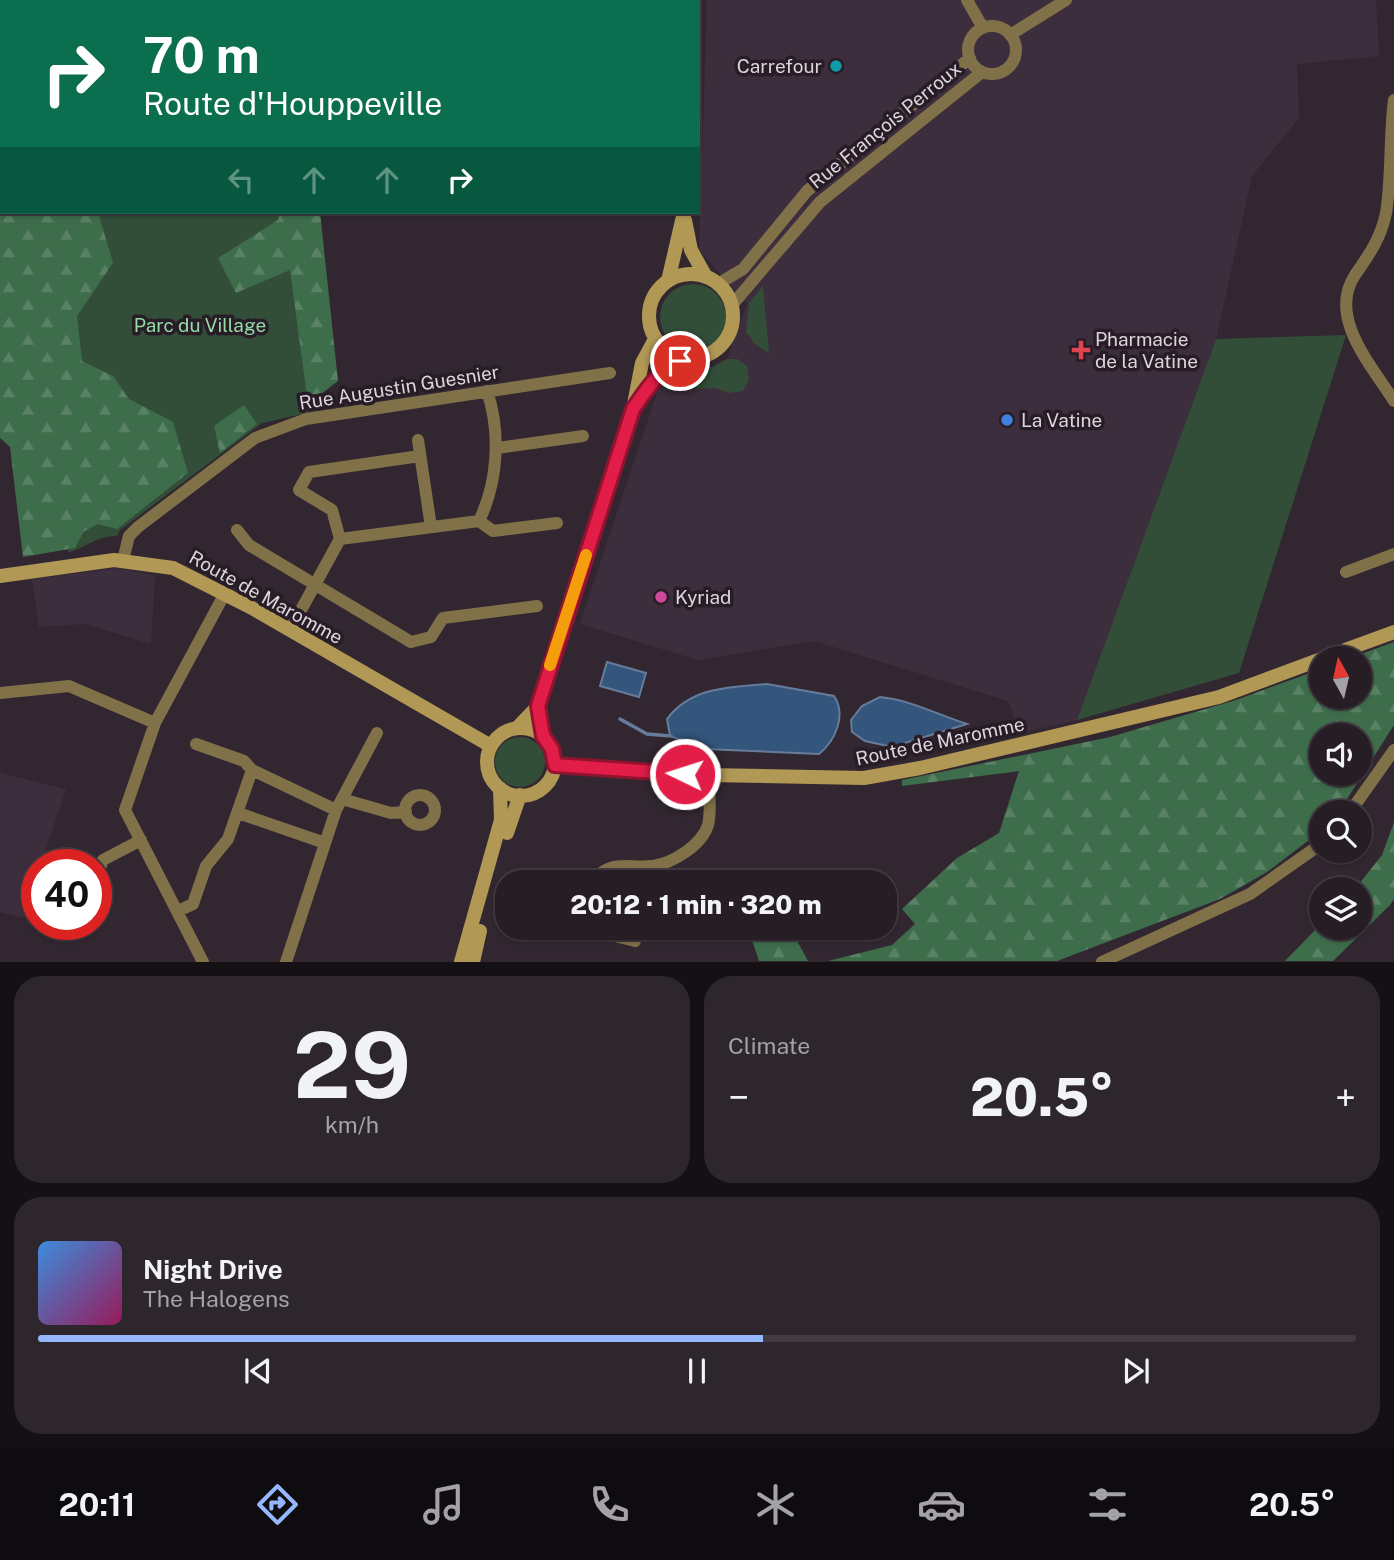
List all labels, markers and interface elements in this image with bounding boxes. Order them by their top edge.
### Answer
text: 70 m [143,26,260,84]
icon: right [28,28,119,119]
place label: Carrefour [737,55,822,77]
street label: Rue François Perroux [805,57,965,193]
marker: Carrefour [828,58,844,74]
text: Route d'Houppeville [143,85,442,122]
icon: left [222,161,260,199]
icon: ahead [295,161,333,199]
icon: ahead [368,161,406,199]
icon: right [441,161,479,199]
park label: Parc du Village [134,314,266,336]
place label: Pharmacie de la Vatine [1095,328,1198,372]
pin [650,331,710,391]
icon: arrive [661,342,699,380]
marker: Pharmacie de la Vatine [1073,342,1089,358]
street label: Rue Augustin Guesnier [297,360,501,414]
place label: La Vatine [1021,409,1102,431]
marker: La Vatine [999,412,1015,428]
street label: Route de Maromme [185,546,347,648]
place label: Kyriad [675,586,731,608]
marker: Kyriad [653,589,669,605]
north arrow [1309,646,1372,709]
map controls [1309,646,1372,940]
street label: Route de Maromme [854,712,1026,770]
button: sound [1309,723,1372,786]
position arrow [648,737,722,811]
button: search [1309,800,1372,863]
speed limit sign: 40 [21,849,112,940]
button: layers [1309,877,1372,940]
text: 20:12 · 1 min · 320 m [570,889,822,920]
text: 29 [293,1012,411,1118]
text: Climate [728,1032,810,1059]
text: 20.5° [970,1067,1114,1128]
text: − [728,1075,749,1120]
text: + [1335,1075,1356,1120]
text: km/h [325,1111,379,1138]
text: Night Drive [143,1254,283,1285]
text: The Halogens [143,1285,290,1312]
icon: previous [239,1352,277,1390]
icon: pause [678,1352,716,1390]
icon: next [1117,1352,1155,1390]
icon: directions [253,1480,302,1529]
icon: music [419,1480,468,1529]
icon: phone [585,1480,634,1529]
icon: climate [751,1480,800,1529]
icon: car [917,1480,966,1529]
icon: filters [1083,1480,1132,1529]
text: 20:11 [59,1486,136,1523]
text: 20.5° [1249,1486,1335,1523]

